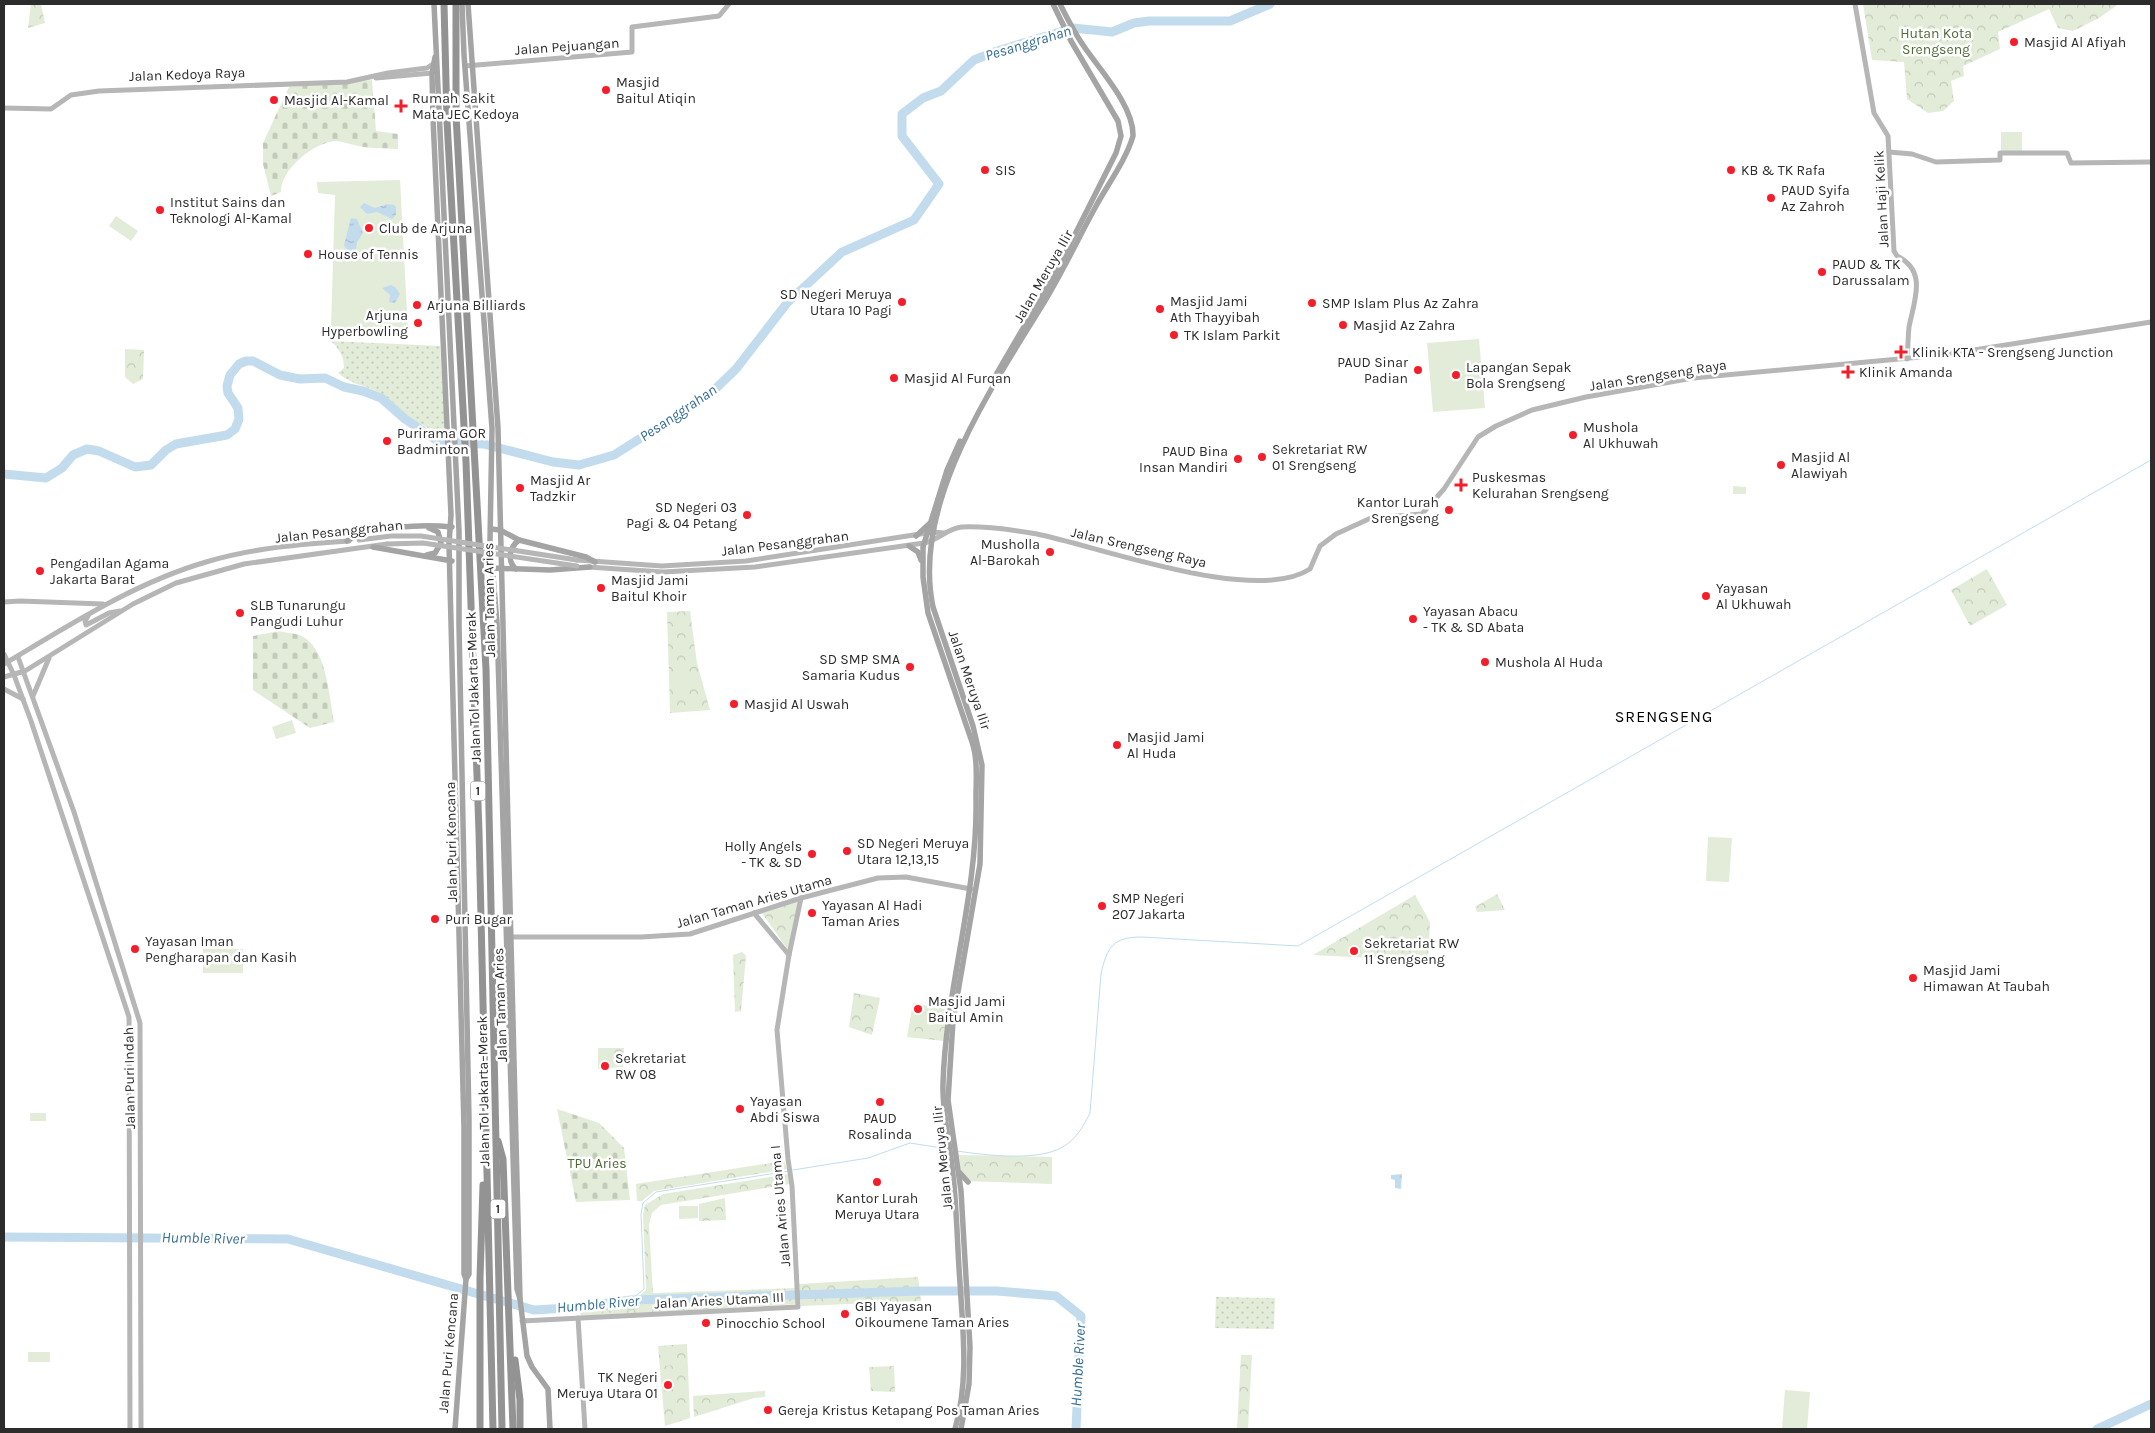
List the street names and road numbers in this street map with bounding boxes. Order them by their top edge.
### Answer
street label: Jalan Pejuangan [514,34,620,59]
street label: Jalan Kedoya Raya [129,64,246,85]
street label: Jalan Haji Kelik [1870,150,1893,248]
street label: Jalan Meruya Ilir [1010,226,1077,326]
street label: Jalan Srengseng Raya [1588,356,1728,395]
street label: Jalan Pesanggrahan [274,516,404,547]
street label: Jalan Srengseng Raya [1069,524,1208,571]
street label: Jalan Pesanggrahan [720,527,850,560]
street label: Jalan Taman Aries [480,543,499,657]
street label: Jalan Tol Jakarta–Merak [462,611,485,763]
street label: Jalan Meruya Ilir [945,628,995,733]
street label: Jalan Puri Kencana [442,781,461,903]
road number: 1 [470,781,486,800]
street label: Jalan Taman Aries Utama [674,871,834,932]
street label: Jalan Taman Aries [490,947,511,1063]
street label: Jalan Tol Jakarta–Merak [474,1015,493,1167]
street label: Jalan Puri Indah [120,1027,139,1129]
street label: Jalan Meruya Ilir [929,1104,956,1211]
street label: Jalan Aries Utama I [767,1144,794,1268]
road number: 1 [490,1200,506,1218]
street label: Jalan Aries Utama III [654,1289,784,1312]
street label: Jalan Puri Kencana [435,1292,462,1414]

